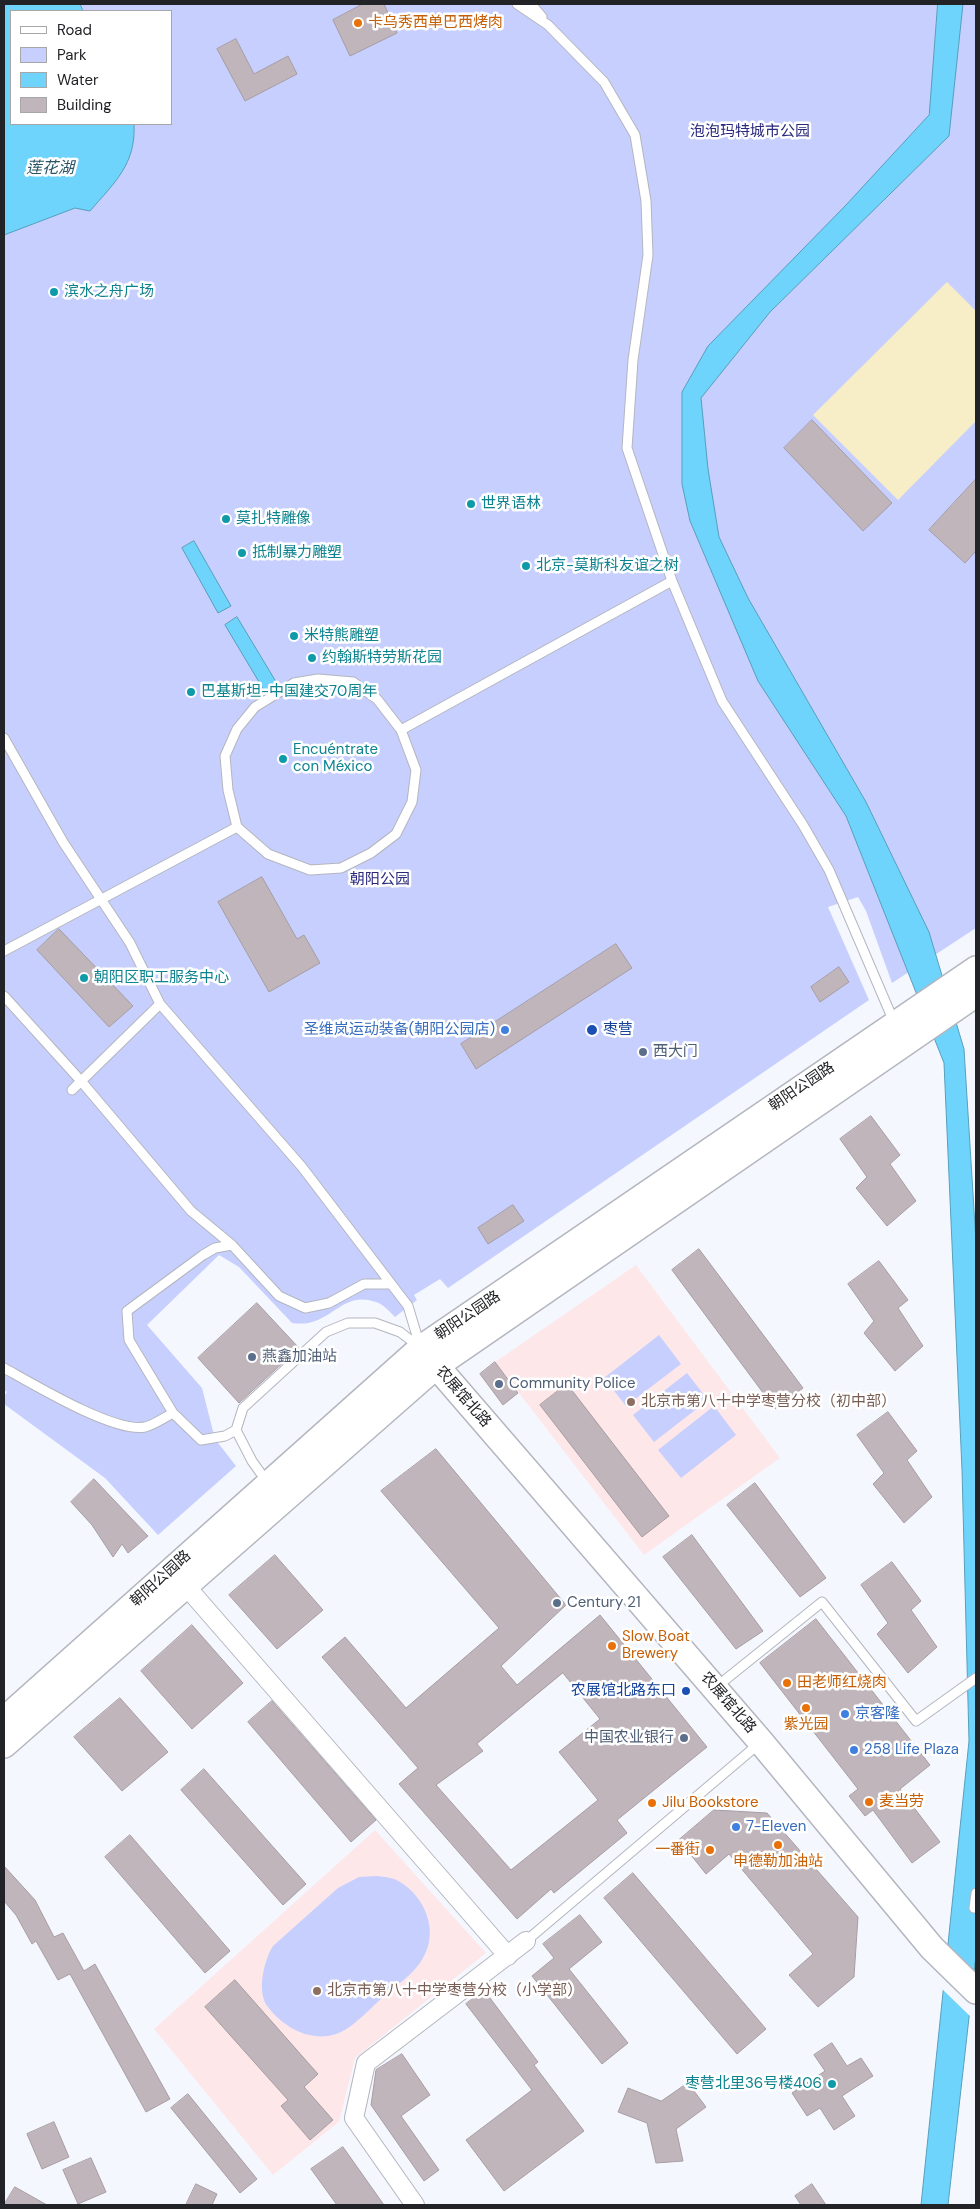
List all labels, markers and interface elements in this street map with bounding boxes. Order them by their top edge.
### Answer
legend [10,10,172,125]
place label: 卡乌秀西单巴西烤肉 [368,14,503,32]
marker: 卡乌秀西单巴西烤肉 [352,17,364,29]
text: Road [57,20,92,40]
text: Park [57,45,87,65]
text: Water [57,70,98,90]
text: Building [57,95,112,115]
park label: 泡泡玛特城市公园 [690,123,810,141]
water label: 莲花湖 [26,159,74,179]
place label: 滨水之舟广场 [64,283,154,301]
marker: 滨水之舟广场 [48,286,60,298]
place label: 世界语林 [481,495,541,513]
marker: 世界语林 [465,498,477,510]
place label: 莫扎特雕像 [236,510,311,528]
marker: 莫扎特雕像 [220,513,232,525]
place label: 抵制暴力雕塑 [252,544,342,562]
marker: 抵制暴力雕塑 [236,547,248,559]
place label: 北京-莫斯科友谊之树 [536,557,679,575]
marker: 北京-莫斯科友谊之树 [520,560,532,572]
place label: 米特熊雕塑 [304,627,379,645]
marker: 米特熊雕塑 [288,630,300,642]
place label: 约翰斯特劳斯花园 [322,649,442,667]
marker: 约翰斯特劳斯花园 [306,652,318,664]
place label: 巴基斯坦-中国建交70周年 [201,683,377,701]
marker: 巴基斯坦-中国建交70周年 [185,686,197,698]
place label: Encuéntrate con México [293,741,378,776]
marker: Encuéntrate con México [277,753,289,765]
park label: 朝阳公园 [350,871,410,889]
place label: 朝阳区职工服务中心 [94,969,229,987]
marker: 朝阳区职工服务中心 [78,972,90,984]
place label: 圣维岚运动装备(朝阳公园店) [304,1021,495,1039]
place label: 枣营 [603,1021,633,1039]
marker: 枣营 [585,1023,599,1037]
marker: 圣维岚运动装备(朝阳公园店) [499,1024,511,1036]
place label: 西大门 [653,1043,698,1061]
marker: 西大门 [637,1046,649,1058]
street label: 朝阳公园路 [766,1059,838,1115]
street label: 朝阳公园路 [432,1288,504,1344]
place label: 燕鑫加油站 [262,1348,337,1366]
marker: 燕鑫加油站 [246,1351,258,1363]
street label: 农展馆北路 [432,1363,494,1431]
place label: Community Police [509,1375,636,1393]
marker: Community Police [493,1378,505,1390]
place label: 北京市第八十中学枣营分校（初中部） [641,1393,896,1411]
marker: 北京市第八十中学枣营分校（初中部） [625,1396,637,1408]
street label: 朝阳公园路 [127,1547,195,1611]
place label: Century 21 [567,1594,641,1612]
marker: Century 21 [551,1597,563,1609]
place label: Slow Boat Brewery [622,1628,690,1663]
marker: Slow Boat Brewery [606,1640,618,1652]
street label: 农展馆北路 [697,1669,759,1737]
place label: 田老师红烧肉 [797,1674,887,1692]
marker: 田老师红烧肉 [781,1677,793,1689]
place label: 农展馆北路东口 [571,1682,676,1700]
marker: 农展馆北路东口 [680,1685,692,1697]
marker: 紫光园 [800,1702,812,1714]
place label: 京客隆 [855,1705,900,1723]
marker: 京客隆 [839,1708,851,1720]
place label: 紫光园 [784,1716,828,1734]
place label: 中国农业银行 [584,1729,674,1747]
marker: 中国农业银行 [678,1732,690,1744]
place label: 258 Life Plaza [864,1741,959,1759]
marker: 258 Life Plaza [848,1744,860,1756]
place label: 麦当劳 [879,1793,924,1811]
place label: Jilu Bookstore [662,1794,759,1812]
marker: 麦当劳 [863,1796,875,1808]
marker: Jilu Bookstore [646,1797,658,1809]
place label: 7-Eleven [746,1818,806,1836]
marker: 7-Eleven [730,1821,742,1833]
marker: 申德勒加油站 [772,1839,784,1851]
place label: 一番街 [655,1841,700,1859]
marker: 一番街 [704,1844,716,1856]
place label: 申德勒加油站 [733,1853,823,1871]
place label: 北京市第八十中学枣营分校（小学部） [327,1982,582,2000]
marker: 北京市第八十中学枣营分校（小学部） [311,1985,323,1997]
place label: 枣营北里36号楼406 [685,2075,822,2093]
marker: 枣营北里36号楼406 [826,2078,838,2090]

